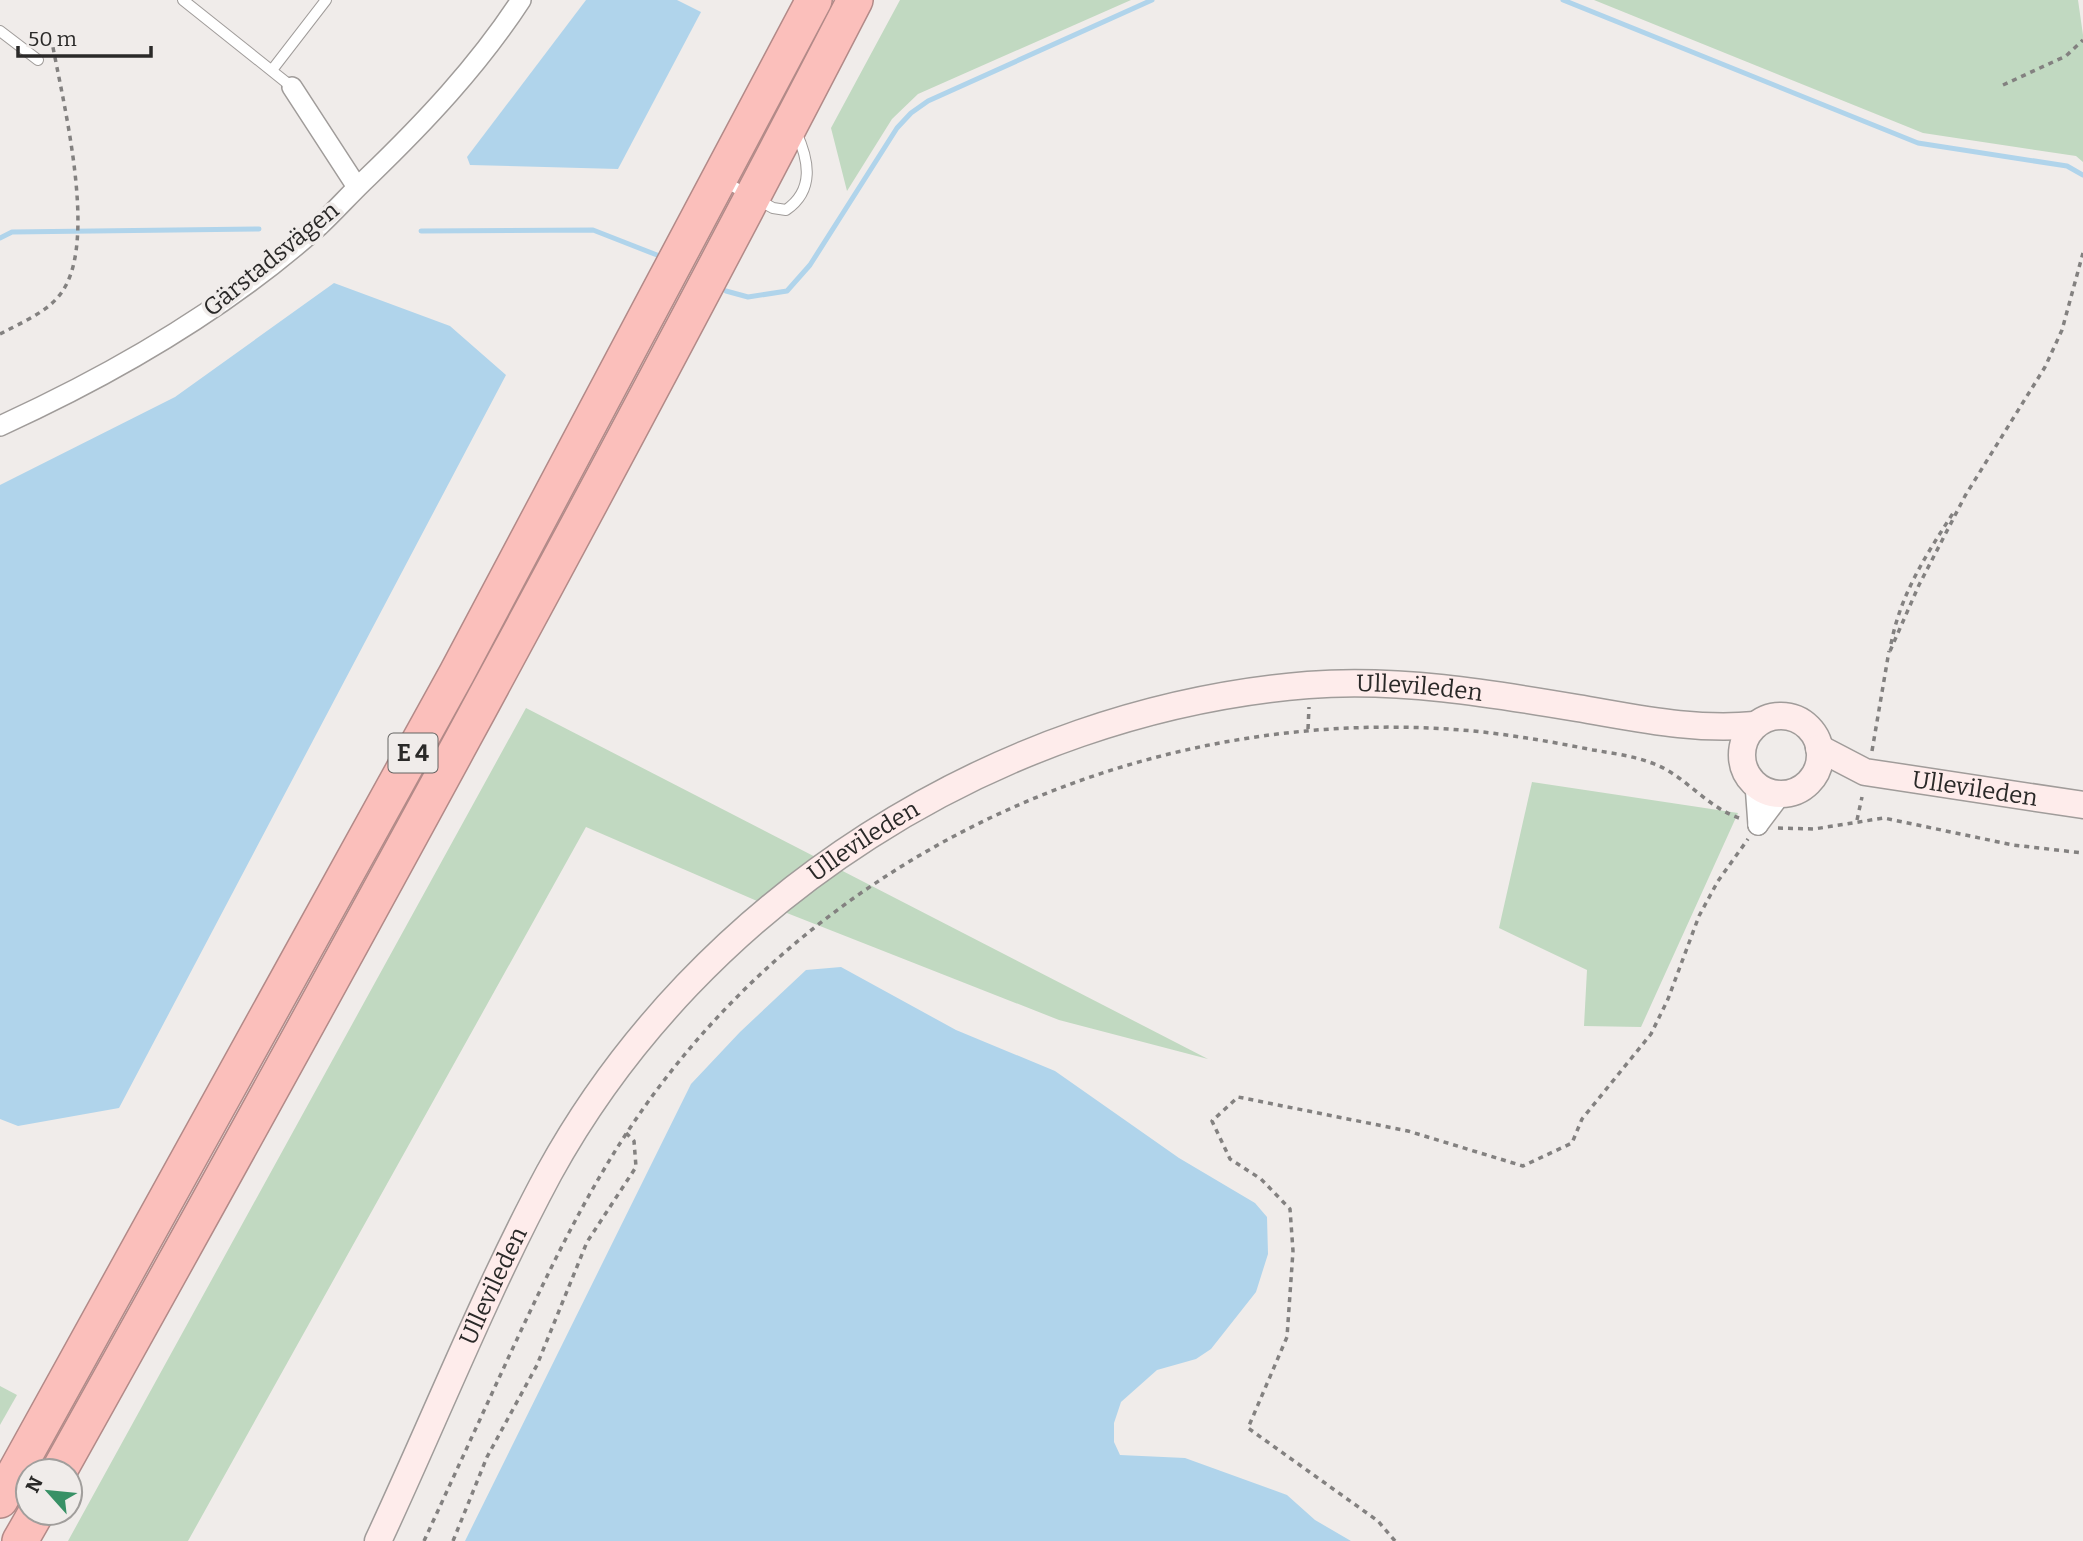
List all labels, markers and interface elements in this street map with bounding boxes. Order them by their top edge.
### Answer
scale bar [18,14,150,58]
text: 50 m [28,26,77,52]
street label: Gärstadsvägen [198,196,344,322]
street label: Ullevileden [1356,669,1484,707]
road number: E 4 [388,734,438,772]
street label: Ullevileden [1910,765,2040,812]
street label: Ullevileden [802,795,924,887]
street label: Ullevileden [454,1222,533,1349]
north arrow [14,1457,84,1527]
text: N [21,1472,48,1496]

